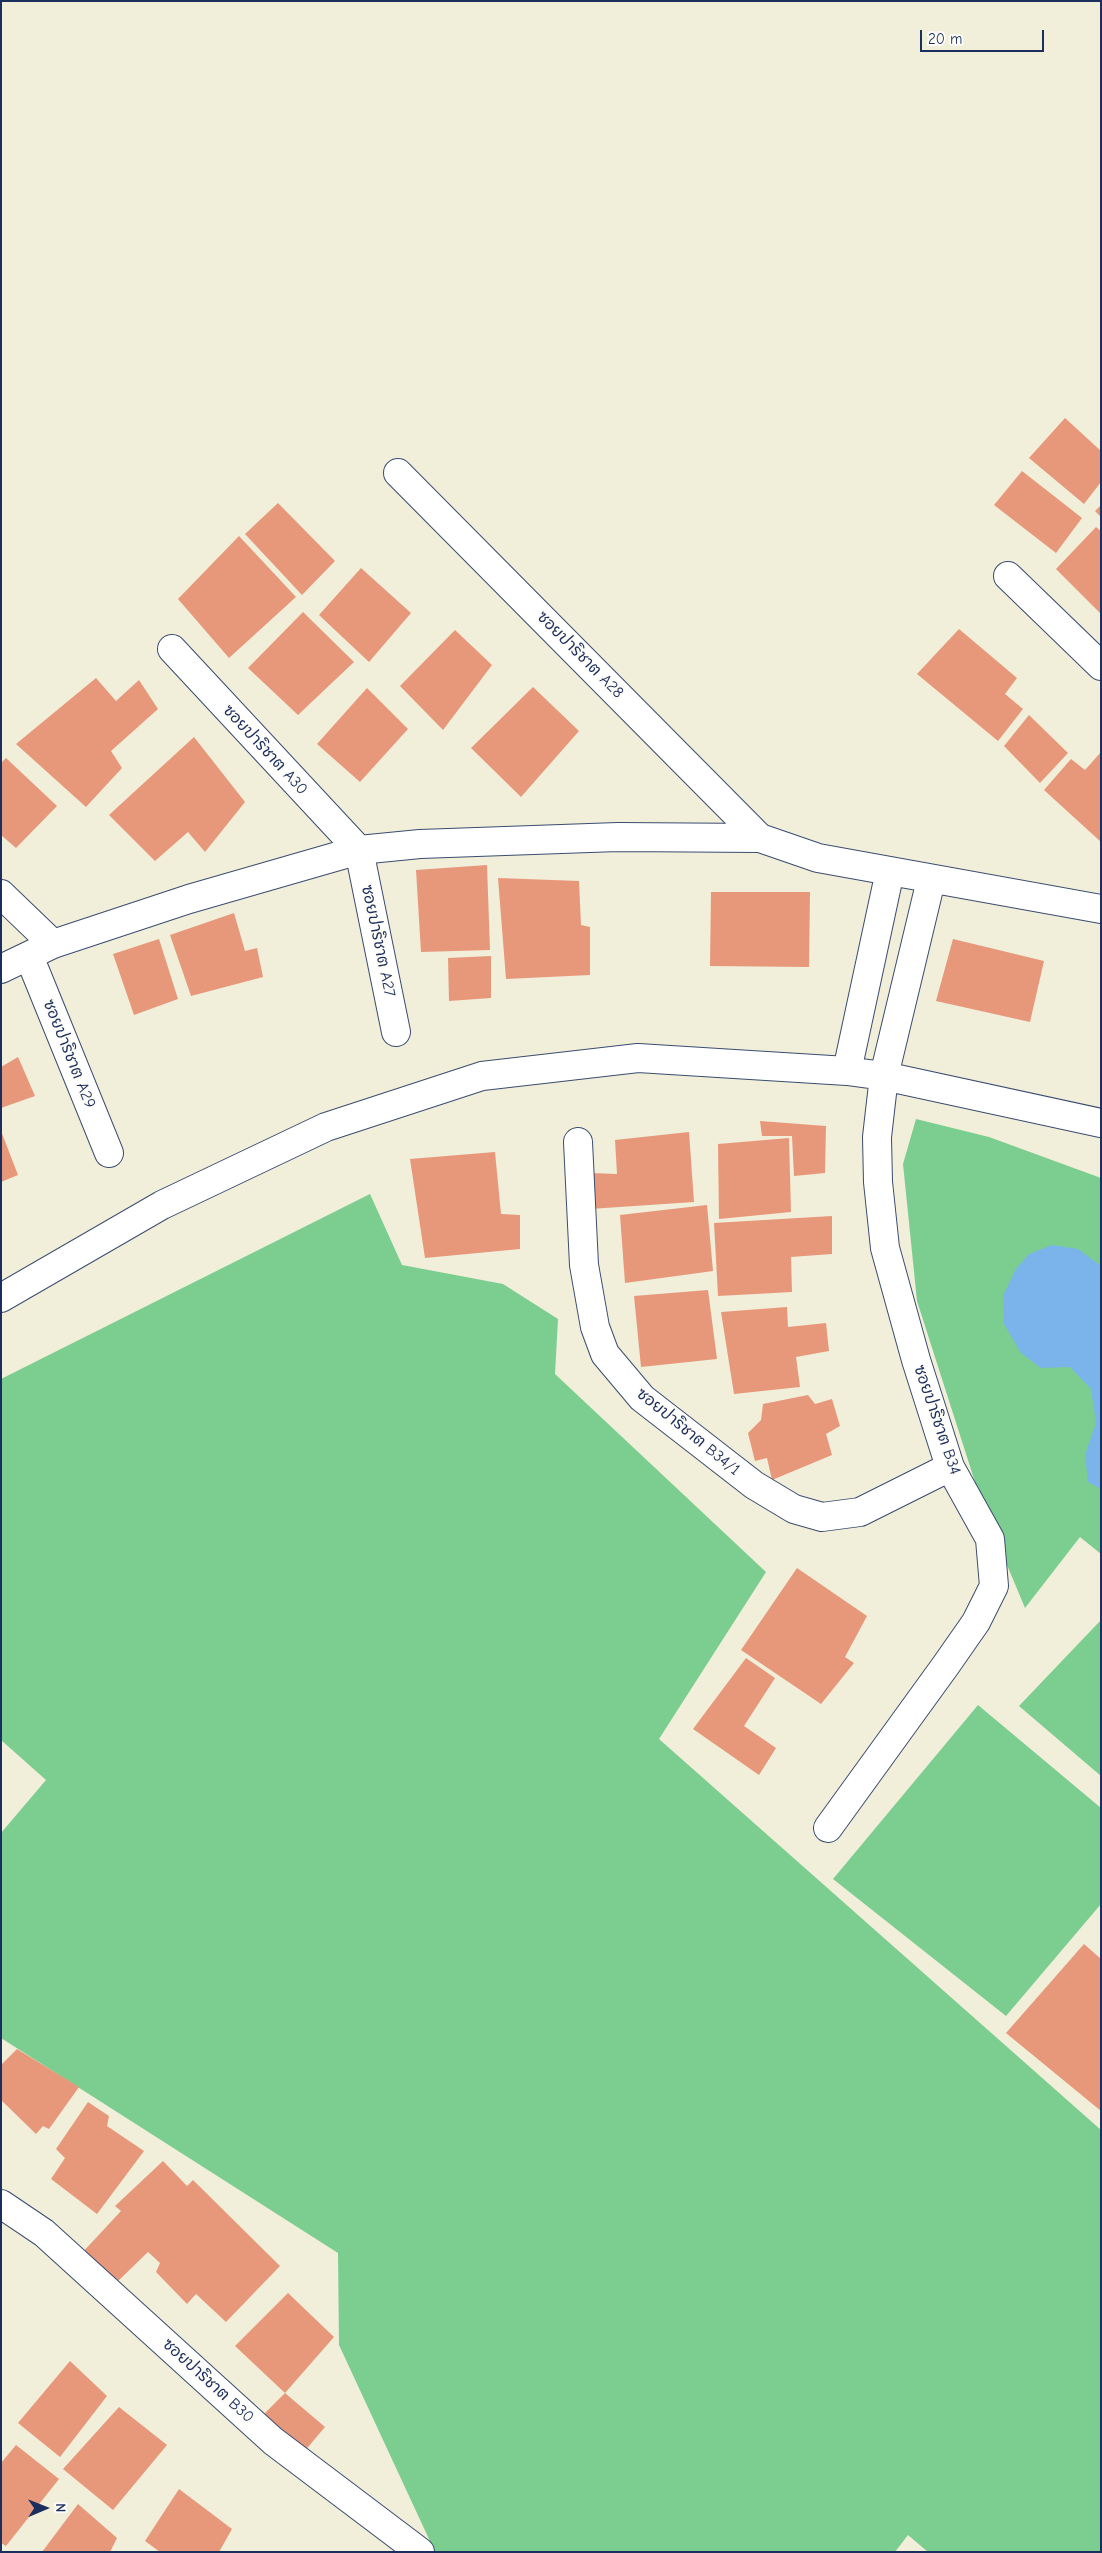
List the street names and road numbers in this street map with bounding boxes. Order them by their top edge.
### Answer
street label: ซอยปาริชาต A28 [533,608,627,702]
street label: ซอยปาริชาต A30 [218,701,312,799]
street label: ซอยปาริชาต A27 [357,883,399,999]
street label: ซอยปาริชาต A29 [39,997,99,1111]
street label: ซอยปาริชาต B34 [909,1363,965,1477]
street label: ซอยปาริชาต B34/1 [632,1384,744,1480]
street label: ซอยปาริชาต B30 [158,2335,258,2427]

